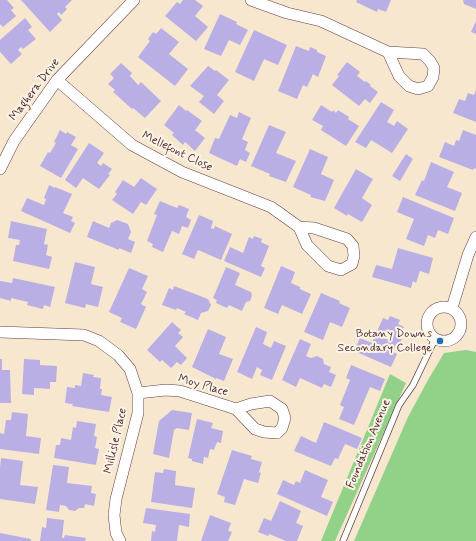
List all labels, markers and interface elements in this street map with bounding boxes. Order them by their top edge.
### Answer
street label: Maghera Drive [7,56,63,124]
street label: Mellefont Close [139,129,215,175]
place label: Botany Downs Secondary College [338,327,432,355]
marker: Botany Downs Secondary College [435,336,445,346]
street label: Moy Place [176,372,230,400]
street label: Foundation Avenue [344,397,394,491]
street label: Millisle Place [101,407,131,475]

